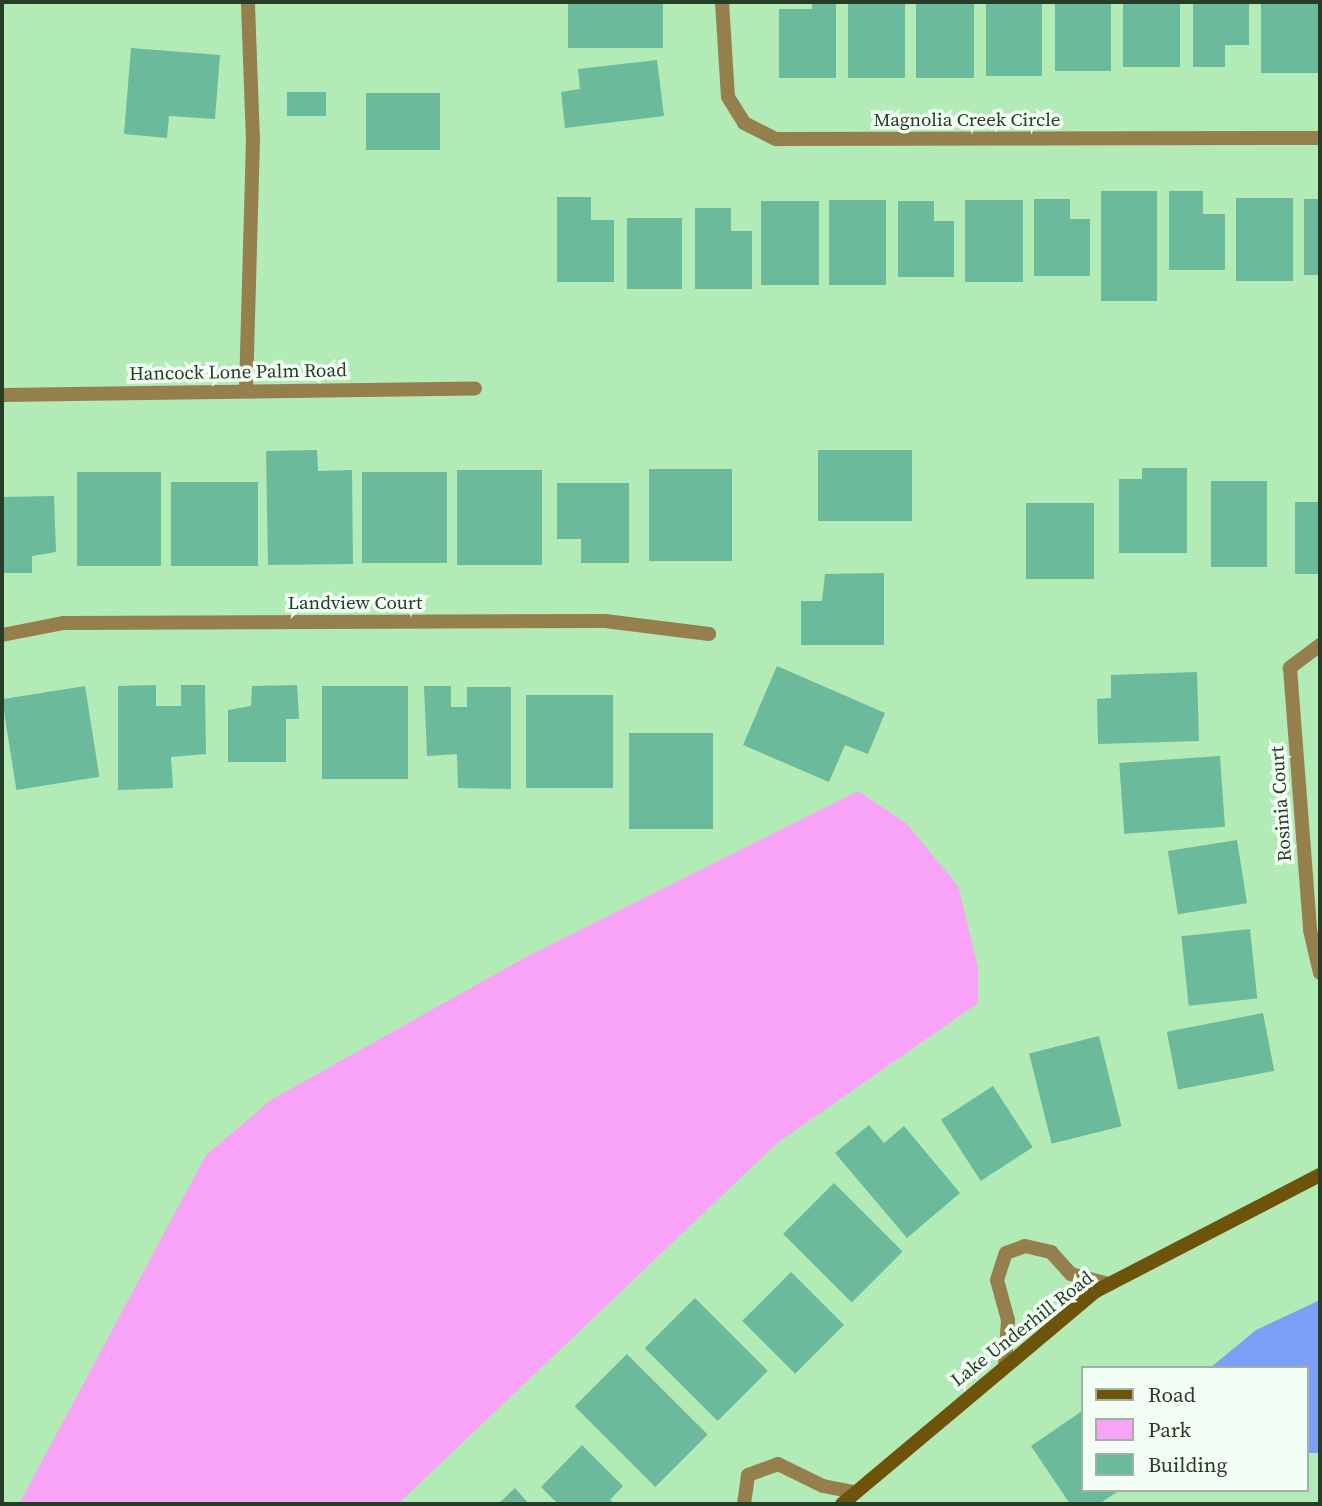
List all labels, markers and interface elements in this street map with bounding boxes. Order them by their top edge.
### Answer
street label: Magnolia Creek Circle [873,109,1061,131]
street label: Hancock Lone Palm Road [129,359,347,385]
street label: Landview Court [288,592,422,614]
street label: Rosinia Court [1266,746,1296,862]
street label: Lake Underhill Road [946,1266,1098,1392]
legend [1080,1366,1308,1492]
text: Road [1148,1380,1196,1409]
text: Park [1148,1415,1191,1444]
text: Building [1148,1450,1227,1479]

